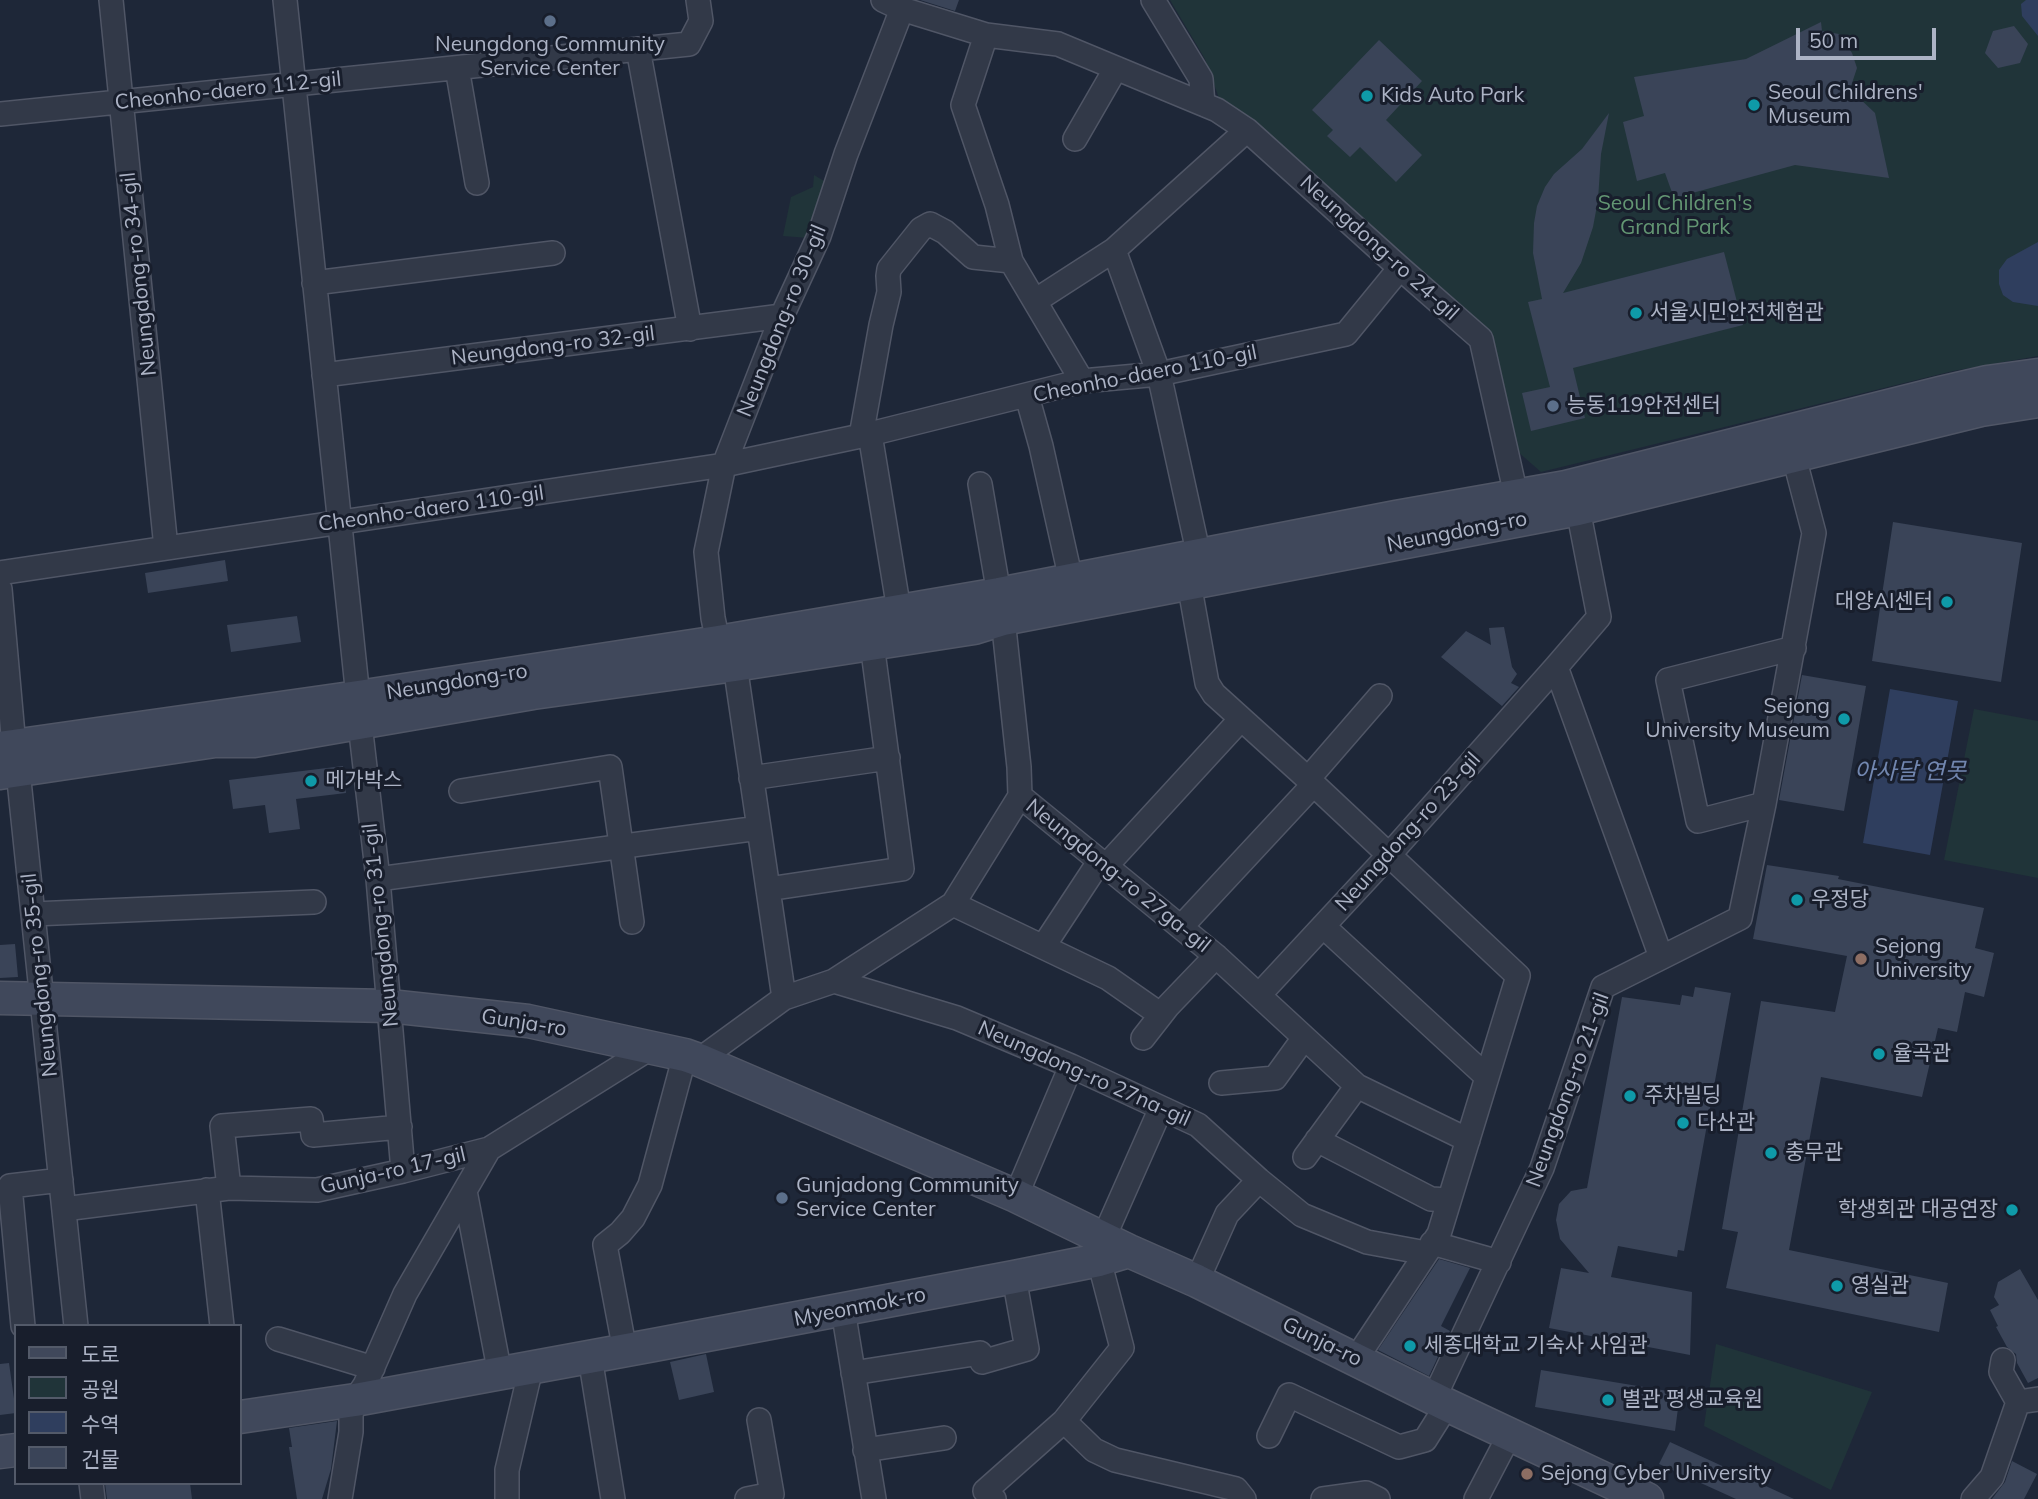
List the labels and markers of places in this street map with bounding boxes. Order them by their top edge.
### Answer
marker: Neungdong Community Service Center [542,13,558,29]
place label: Neungdong Community Service Center [435,32,665,82]
place label: Seoul Childrens' Museum [1768,80,1923,130]
place label: Kids Auto Park [1381,83,1524,109]
marker: Kids Auto Park [1359,88,1375,104]
marker: Seoul Childrens' Museum [1746,97,1762,113]
place label: 서울시민안전체험관 [1650,300,1824,326]
marker: 서울시민안전체험관 [1628,305,1644,321]
place label: 능동119안전센터 [1567,393,1721,419]
marker: 능동119안전센터 [1545,398,1561,414]
place label: 대양AI센터 [1835,589,1933,615]
marker: 대양AI센터 [1939,594,1955,610]
place label: Sejong University Museum [1645,694,1830,744]
marker: Sejong University Museum [1836,711,1852,727]
place label: 메가박스 [325,768,402,794]
marker: 메가박스 [303,773,319,789]
place label: 우정당 [1811,887,1869,913]
marker: 우정당 [1789,892,1805,908]
place label: Sejong University [1875,934,1972,984]
marker: Sejong University [1853,951,1869,967]
place label: 율곡관 [1893,1041,1951,1067]
marker: 율곡관 [1871,1046,1887,1062]
place label: 주차빌딩 [1644,1083,1721,1109]
marker: 주차빌딩 [1622,1088,1638,1104]
place label: 다산관 [1697,1110,1755,1136]
marker: 다산관 [1675,1115,1691,1131]
place label: 충무관 [1785,1140,1843,1166]
marker: 충무관 [1763,1145,1779,1161]
place label: Gunjadong Community Service Center [796,1173,1019,1223]
marker: Gunjadong Community Service Center [774,1190,790,1206]
place label: 학생회관 대공연장 [1838,1197,1998,1223]
marker: 학생회관 대공연장 [2004,1202,2020,1218]
place label: 영실관 [1851,1273,1909,1299]
marker: 영실관 [1829,1278,1845,1294]
place label: 세종대학교 기숙사 사임관 [1424,1333,1647,1359]
marker: 세종대학교 기숙사 사임관 [1402,1338,1418,1354]
place label: 별관 평생교육원 [1622,1387,1763,1413]
marker: 별관 평생교육원 [1600,1392,1616,1408]
place label: Sejong Cyber University [1541,1461,1772,1487]
marker: Sejong Cyber University [1519,1466,1535,1482]

